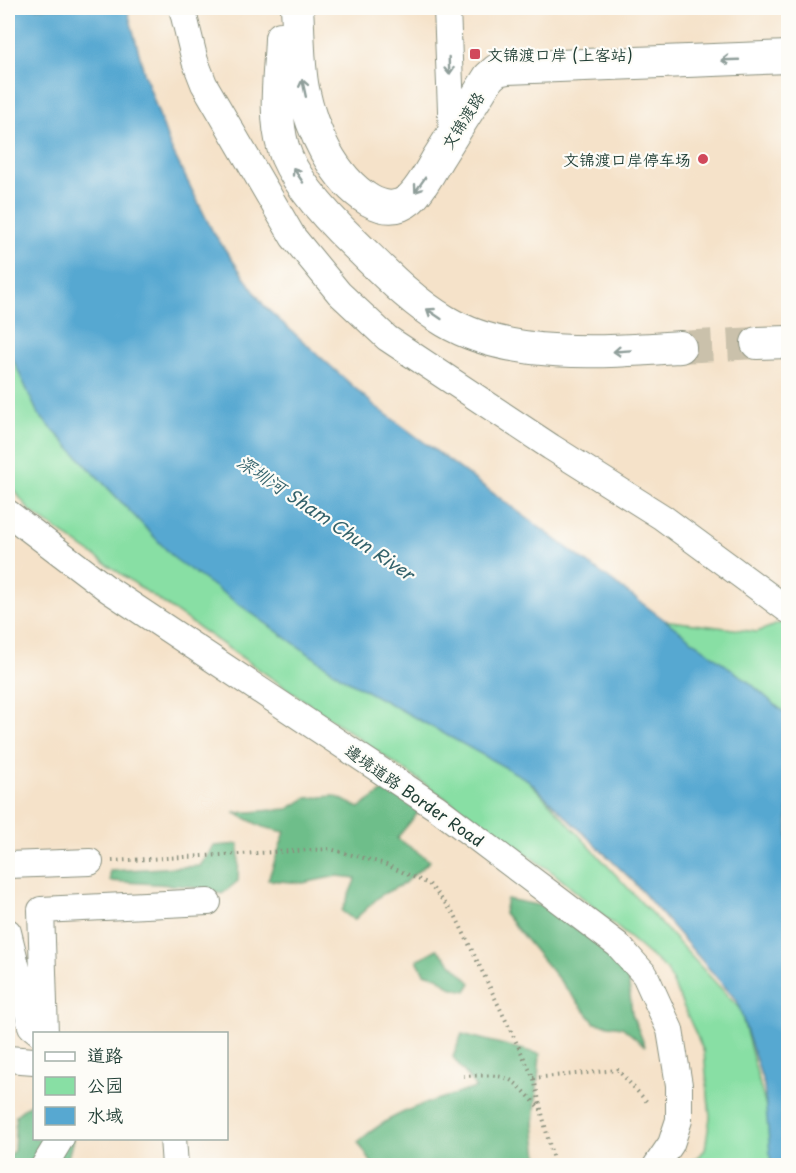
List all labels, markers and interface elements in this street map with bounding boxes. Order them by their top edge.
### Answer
place label: 文锦渡口岸 (上客站) [487,42,633,66]
marker: 文锦渡口岸 (上客站) [468,47,482,61]
one-way arrow [721,54,741,66]
one-way arrow [444,55,455,75]
one-way arrow [297,79,309,98]
street label: 文锦渡路 [435,86,489,154]
place label: 文锦渡口岸停车场 [563,147,691,171]
marker: 文锦渡口岸停车场 [696,152,710,166]
one-way arrow [292,168,304,184]
one-way arrow [414,177,426,193]
one-way arrow [426,307,443,319]
one-way arrow [613,346,633,357]
water label: 深圳河 Sham Chun River [232,448,422,588]
street label: 邊境道路 Border Road [341,738,489,852]
legend [33,1032,228,1140]
text: 道路 [87,1041,123,1068]
text: 公园 [87,1071,123,1098]
text: 水域 [87,1101,123,1128]

